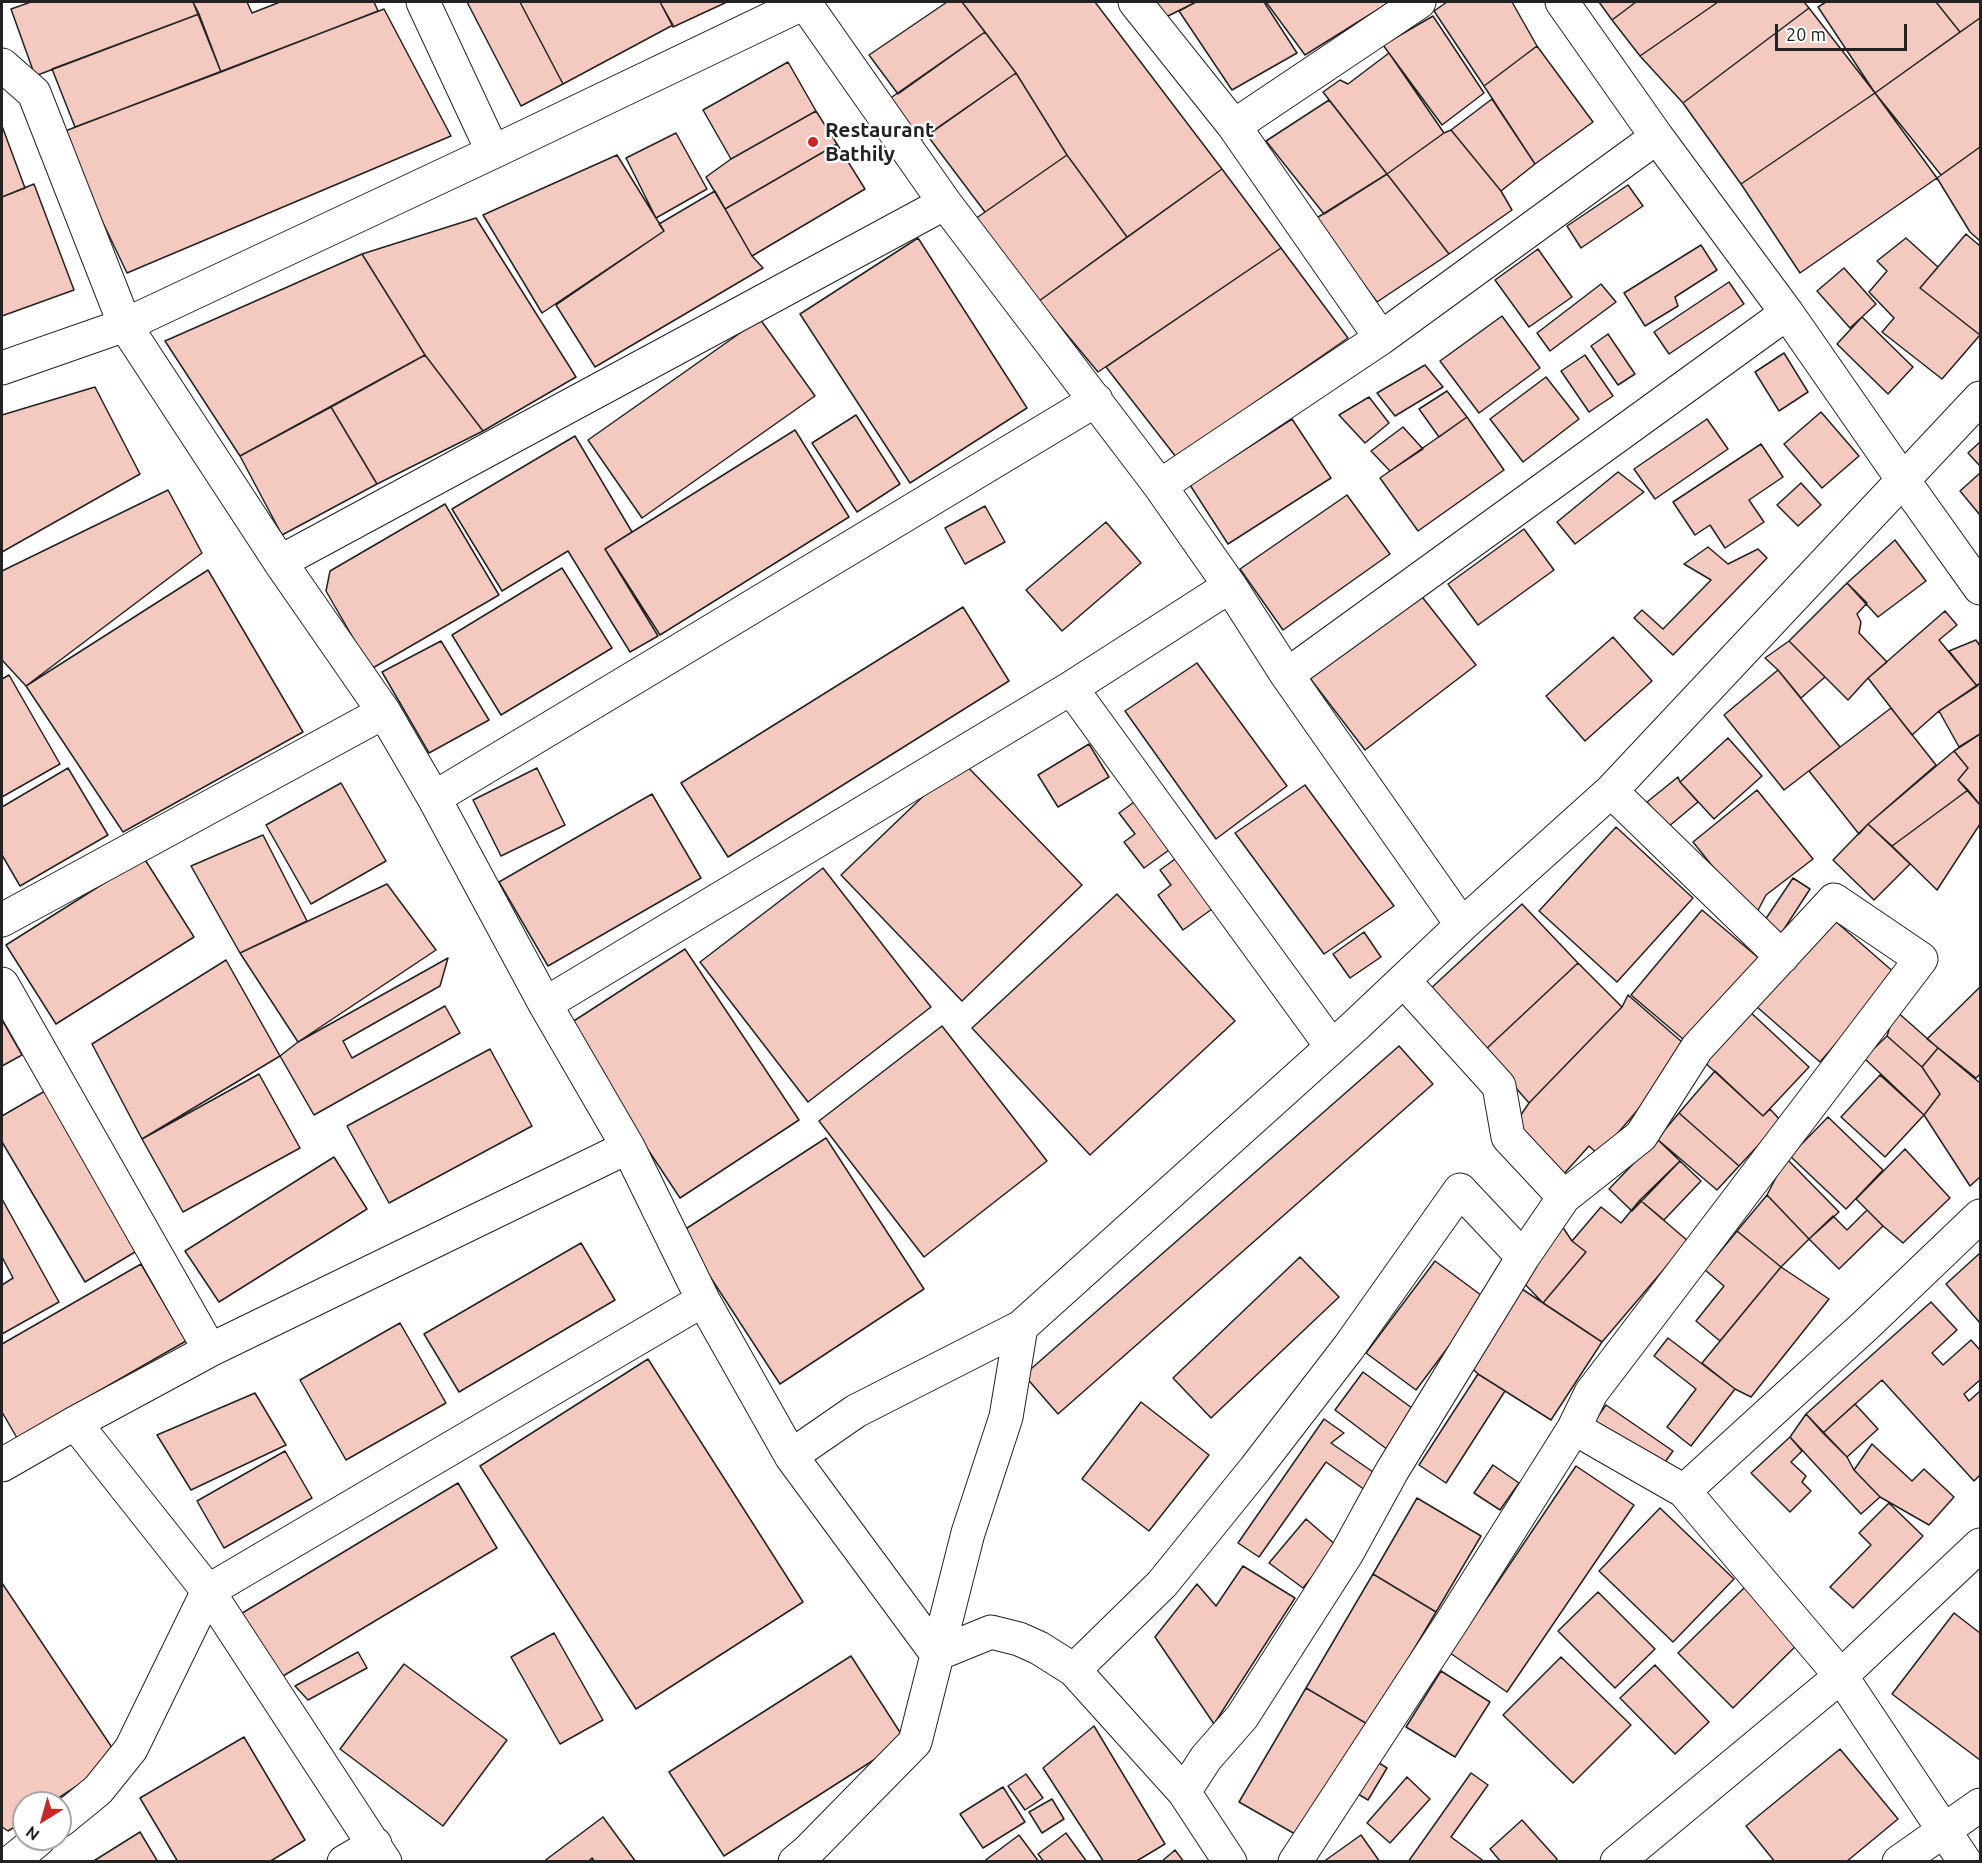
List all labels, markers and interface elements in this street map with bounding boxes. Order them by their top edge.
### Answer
scale bar [1778,12,1910,50]
text: 20 m [1786,24,1826,44]
place label: Restaurant Bathily [825,117,934,167]
marker: Restaurant Bathily [806,135,820,149]
north arrow [12,1791,72,1851]
text: N [22,1823,43,1845]

